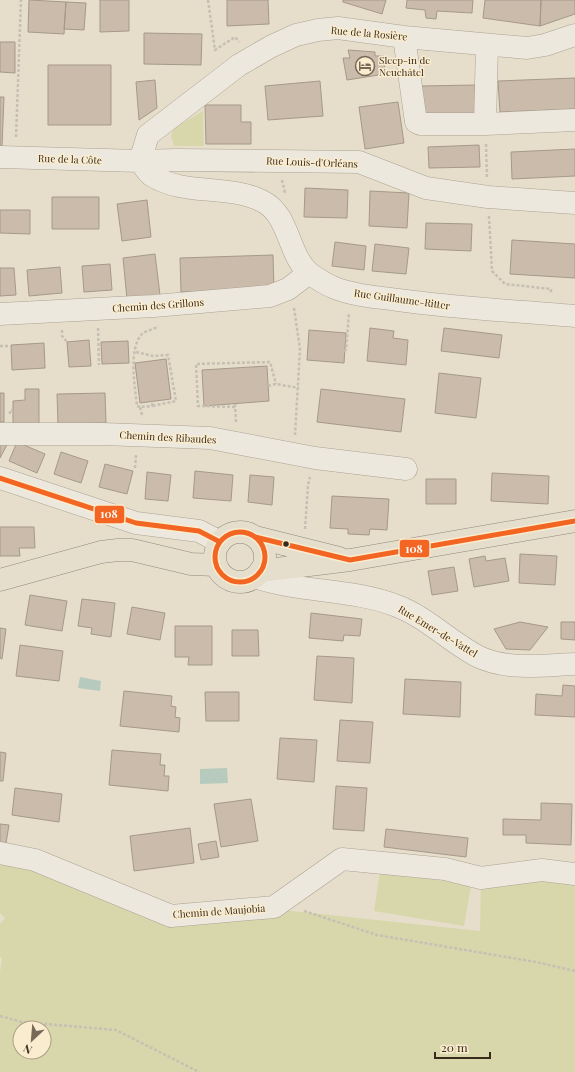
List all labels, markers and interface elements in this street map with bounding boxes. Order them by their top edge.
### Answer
street label: Rue de la Rosière [330,23,408,43]
place label: Sleep-in de Neuchâtel [379,53,430,79]
hotel icon: Sleep-in de Neuchâtel [354,55,376,77]
street label: Rue de la Côte [38,151,102,167]
street label: Rue Louis-d'Orléans [266,153,358,171]
street label: Rue Guillaume-Ritter [353,285,451,313]
street label: Chemin des Grillons [112,295,204,315]
street label: Chemin des Ribaudes [119,427,217,447]
line badge: 108 [94,505,125,524]
text: 108 [100,506,118,521]
unlabelled marker [281,539,291,549]
line badge: 108 [399,539,430,558]
text: 108 [405,541,423,556]
street label: Rue Emer-de-Vattel [396,602,480,660]
street label: Chemin de Maujobia [172,901,266,921]
north arrow [12,1020,52,1060]
scale bar [435,1034,490,1060]
text: 20 m [441,1039,468,1055]
text: N [20,1041,34,1058]

